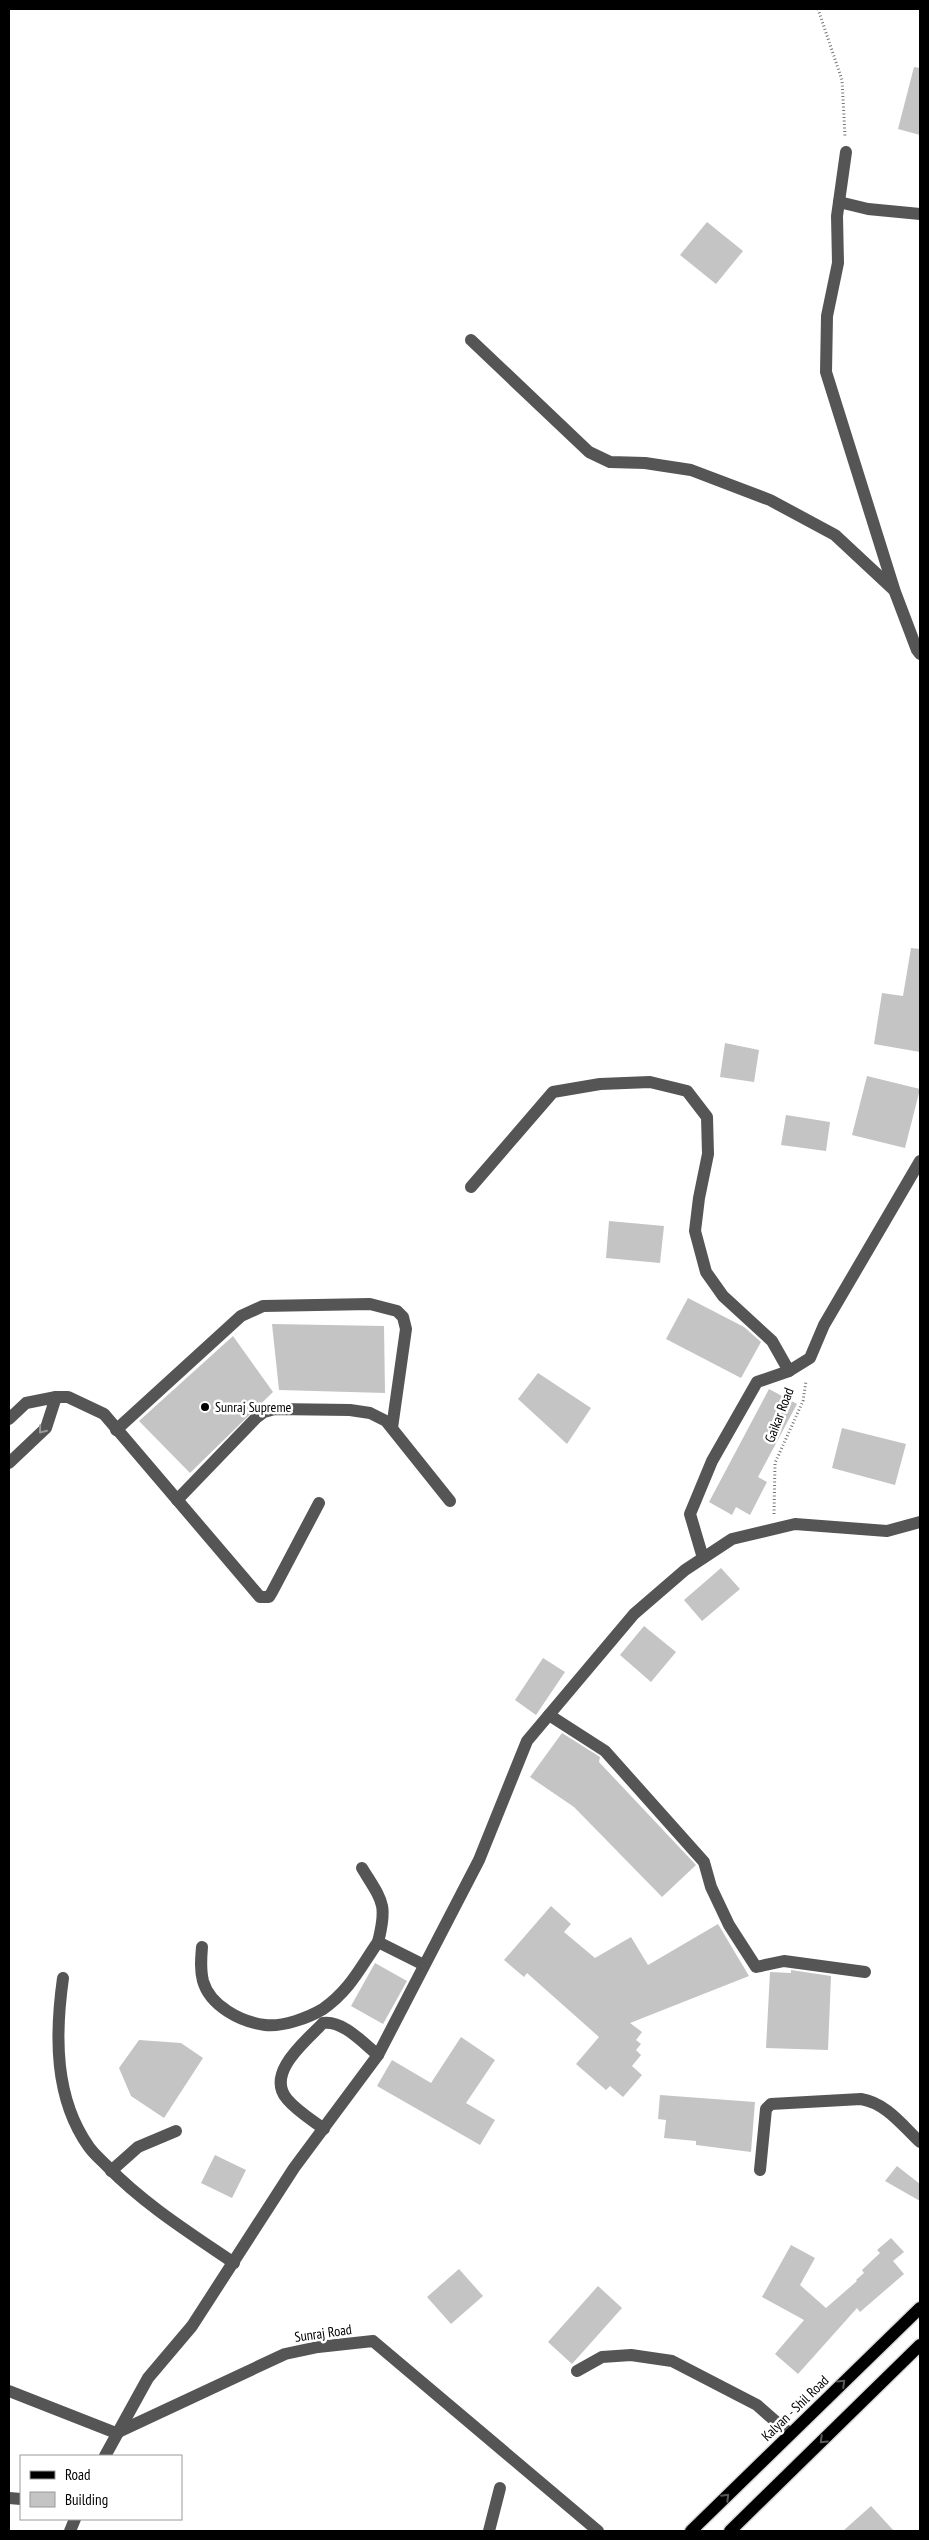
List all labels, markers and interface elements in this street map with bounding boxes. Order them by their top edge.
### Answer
street label: Gaikar Road [760,1385,798,1445]
place label: Sunraj Supreme [215,1398,292,1416]
marker: Sunraj Supreme [199,1401,211,1413]
one-way arrow [39,1424,48,1433]
street label: Sunraj Road [293,2320,353,2346]
street label: Kalyan - Shil Road [758,2371,832,2445]
one-way arrow [836,2380,845,2389]
one-way arrow [820,2434,829,2443]
legend [20,2455,182,2520]
text: Road [65,2465,91,2484]
text: Building [65,2490,108,2509]
one-way arrow [720,2494,729,2503]

